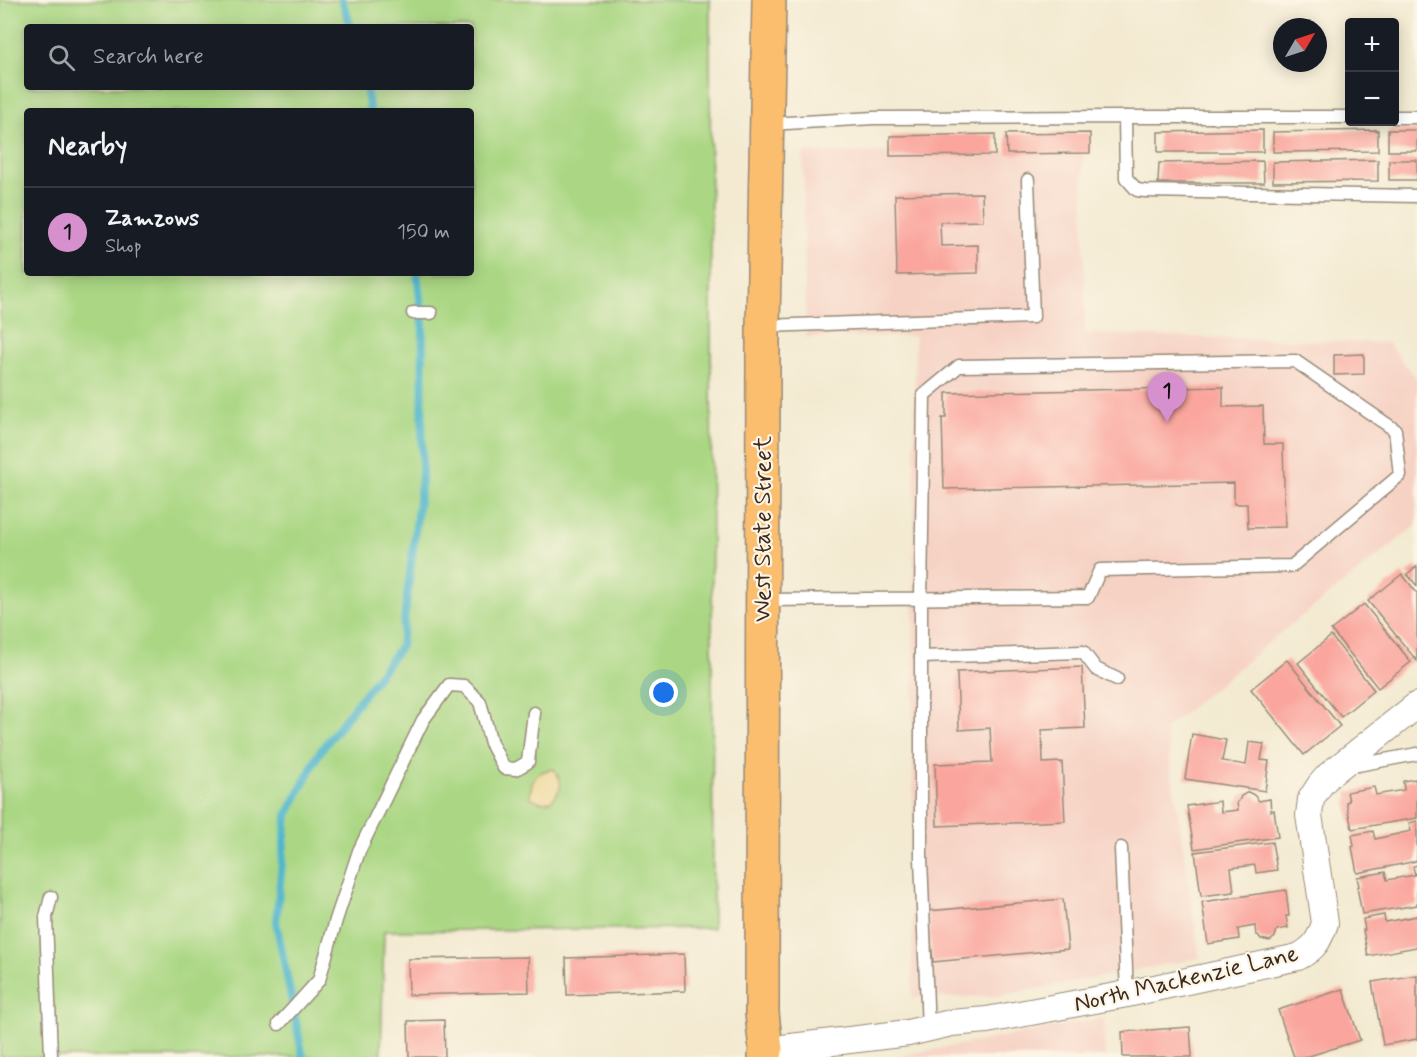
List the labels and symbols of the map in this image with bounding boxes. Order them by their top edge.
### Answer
north arrow [1273,18,1327,72]
pin: 1 [1148,372,1186,422]
street label: West State Street [748,436,779,622]
your location [649,678,678,707]
street label: North Mackenzie Lane [1071,939,1302,1020]

